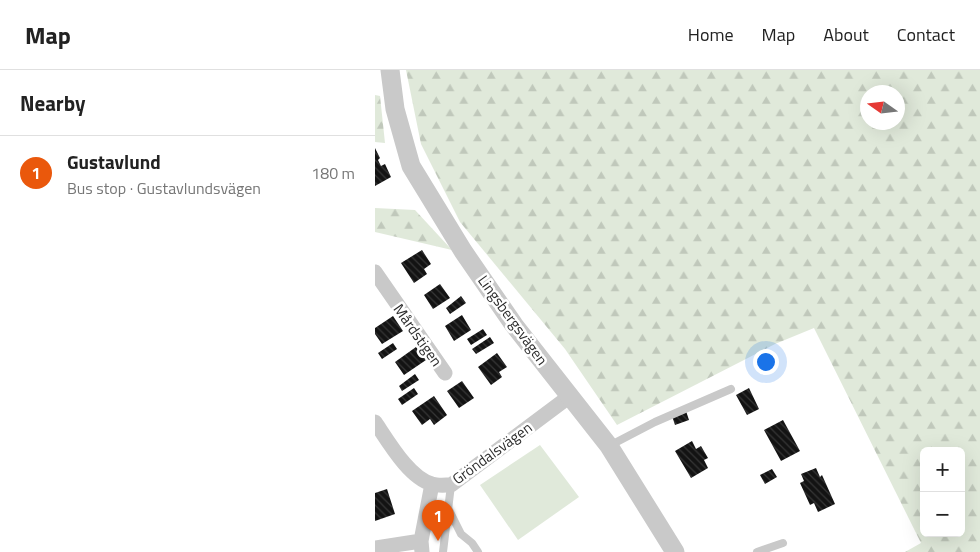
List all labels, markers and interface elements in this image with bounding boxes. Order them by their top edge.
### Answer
text: Map [25,17,71,53]
text: Home [688,21,734,48]
text: Map [762,21,795,48]
text: About [823,21,869,48]
text: Contact [897,21,955,48]
north arrow [860,85,905,130]
text: Nearby [20,87,85,119]
text: Gustavlund [67,147,161,176]
text: 1 [32,161,40,185]
text: 180 m [311,161,355,185]
text: Bus stop · Gustavlundsvägen [67,176,261,200]
street label: Lingsbergsvägen [472,270,554,370]
street label: Mårdstigen [388,299,448,371]
your location [753,349,779,375]
street label: Gröndalsvägen [447,416,537,490]
map controls [920,447,965,537]
button: + [920,447,965,492]
button: − [920,492,965,537]
pin: 1 [422,500,454,541]

